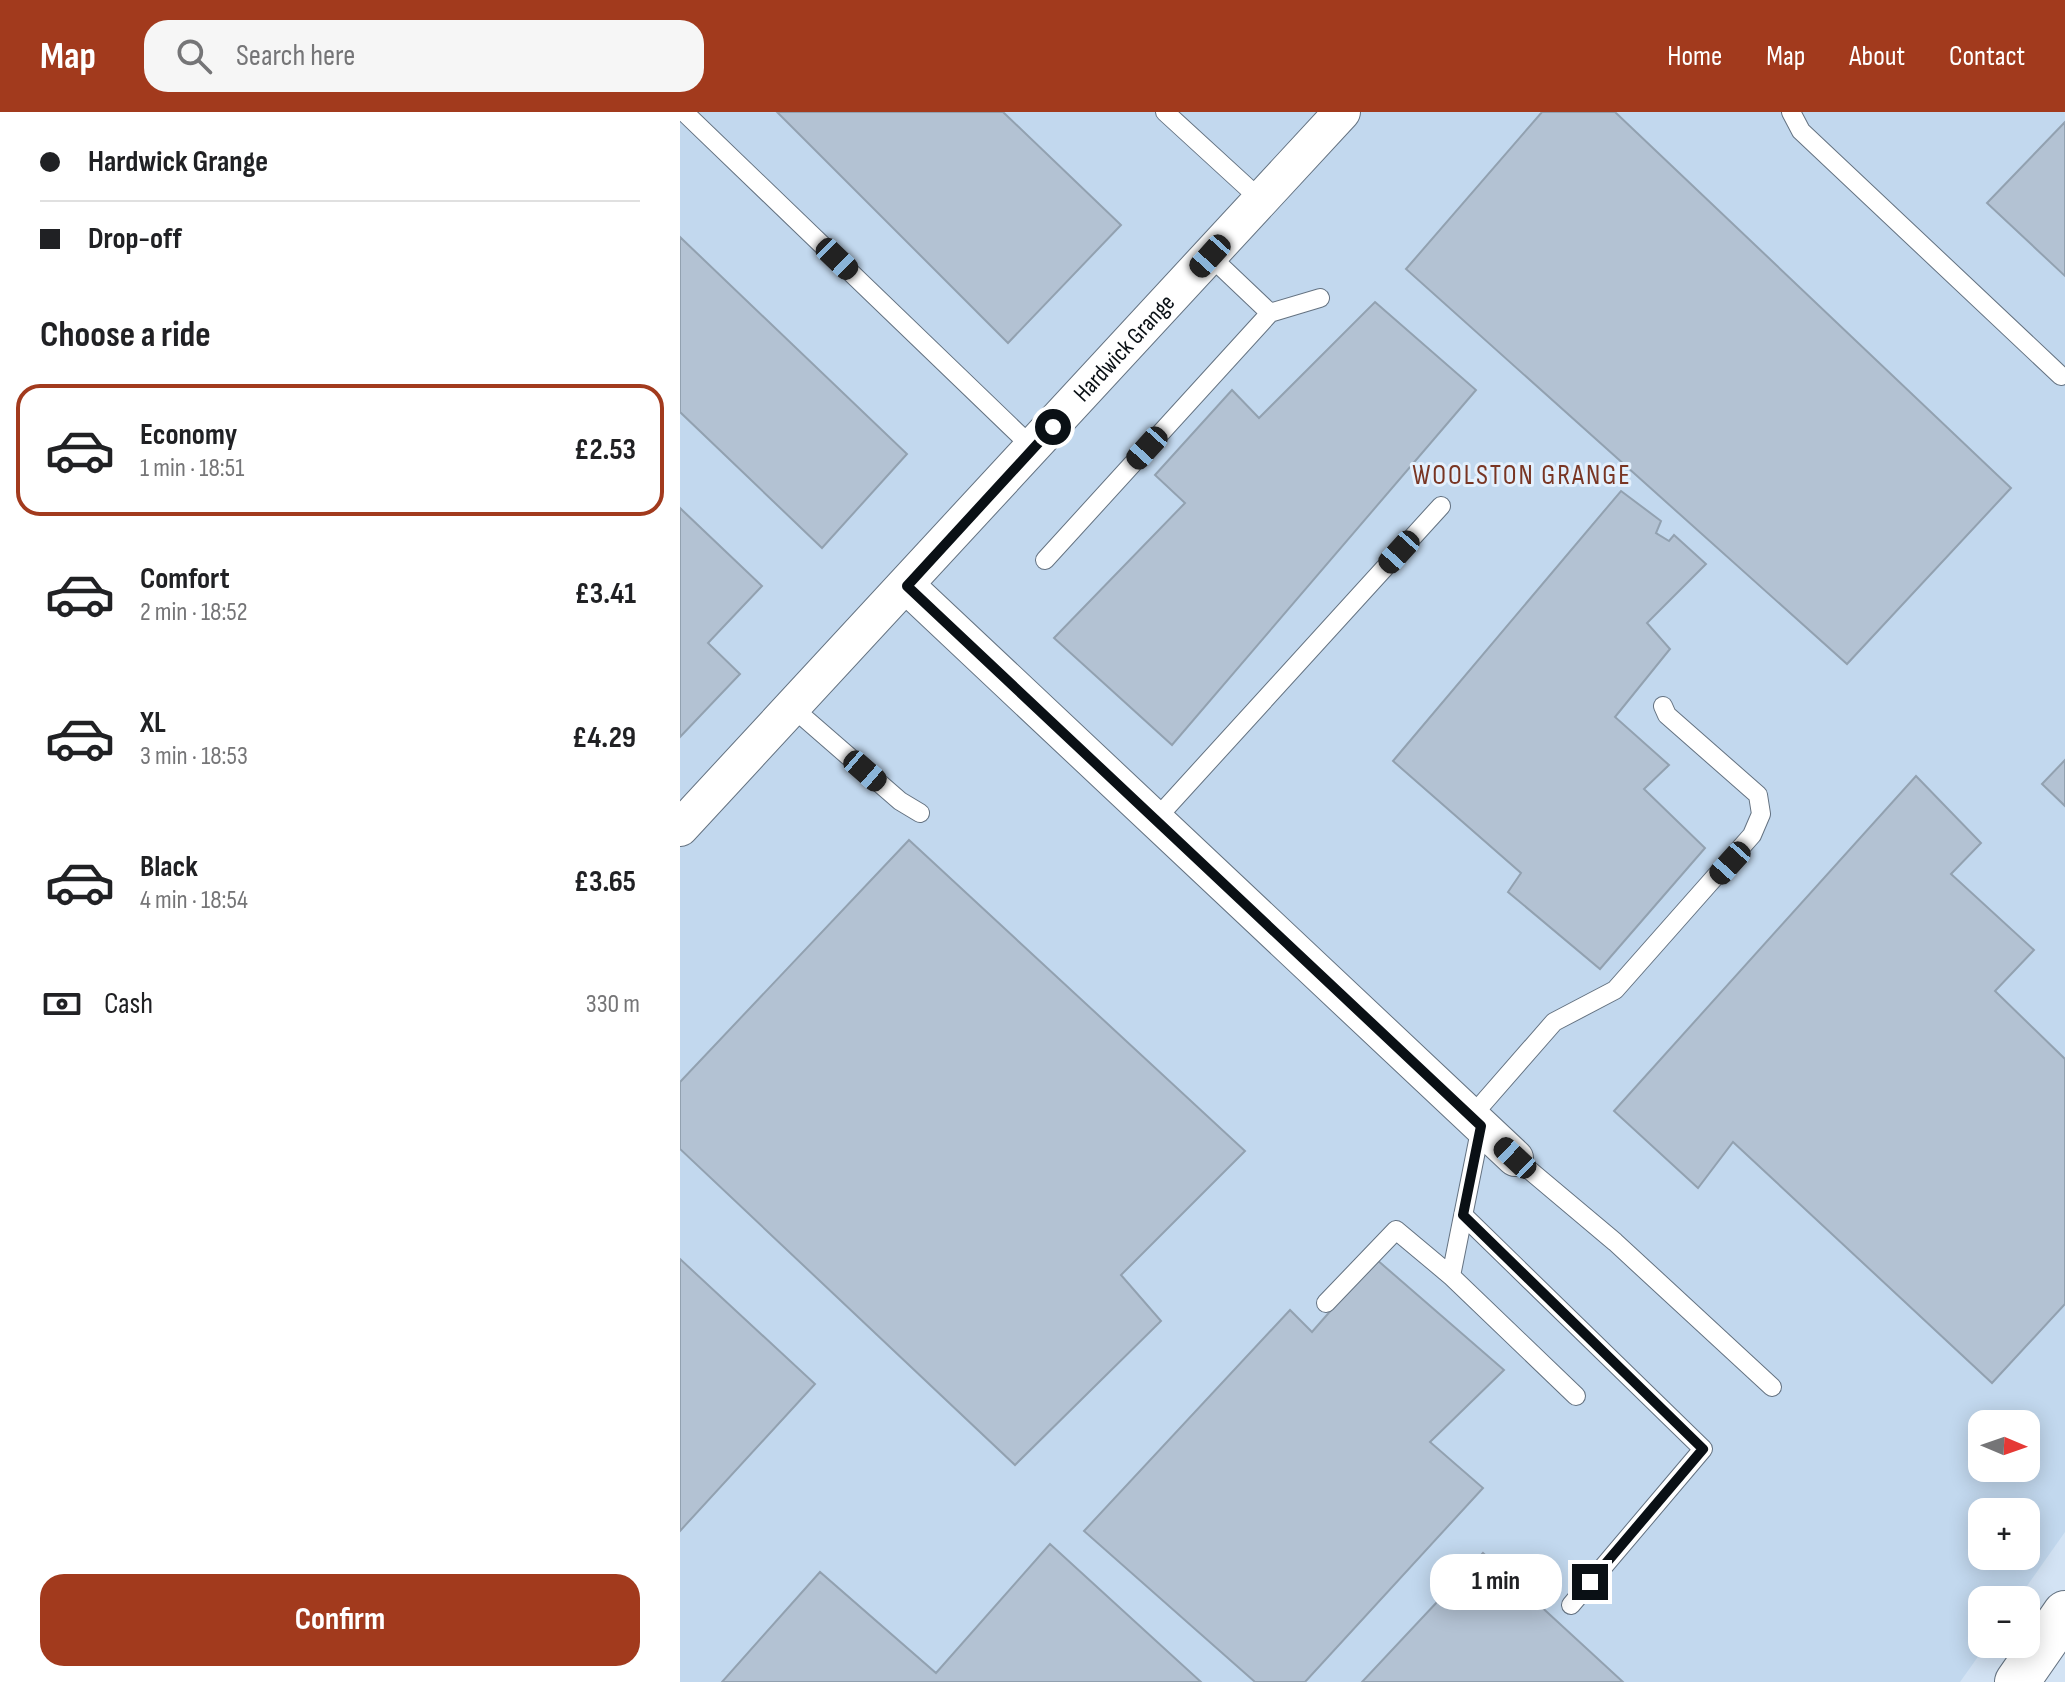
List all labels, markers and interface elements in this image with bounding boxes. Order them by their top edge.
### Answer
search box [144,20,704,92]
text: Map [40,34,96,79]
icon: search [172,34,216,78]
text: Search here [236,38,355,74]
text: Home [1667,40,1722,73]
text: Map [1766,40,1805,73]
text: About [1849,40,1905,73]
text: Contact [1949,40,2025,73]
text: Hardwick Grange [88,144,268,180]
text: Drop-off [88,221,182,257]
car [1185,230,1235,282]
car [811,234,863,284]
street label: Hardwick Grange [1067,288,1181,407]
text: Choose a ride [40,314,211,357]
route start [1035,409,1071,445]
icon: car [44,414,116,486]
text: Economy [140,417,237,453]
car [1122,422,1172,474]
text: £2.53 [574,432,636,468]
text: 1 min · 18:51 [140,453,244,484]
district label: WOOLSTON GRANGE [1412,459,1632,492]
car [1374,526,1424,578]
icon: car [44,558,116,630]
text: Comfort [140,561,230,597]
text: £3.41 [574,576,636,612]
text: 2 min · 18:52 [140,597,247,628]
icon: car [44,702,116,774]
text: XL [140,705,166,741]
text: £4.29 [572,720,636,756]
text: 3 min · 18:53 [140,741,248,772]
car [839,746,891,796]
car [1705,837,1755,889]
icon: car [44,846,116,918]
text: Black [140,849,198,885]
text: £3.65 [574,864,636,900]
text: 4 min · 18:54 [140,885,248,916]
icon: cash [40,982,84,1026]
text: Cash [104,986,153,1022]
text: 330 m [586,989,640,1020]
car [1489,1133,1541,1183]
north arrow [1968,1410,2040,1482]
map controls [1968,1410,2040,1658]
button: + [1968,1498,2040,1570]
callout: 1 min [1430,1554,1562,1610]
route end [1572,1564,1608,1600]
text: 1 min [1472,1566,1520,1597]
button: Confirm [40,1574,640,1666]
button: − [1968,1586,2040,1658]

